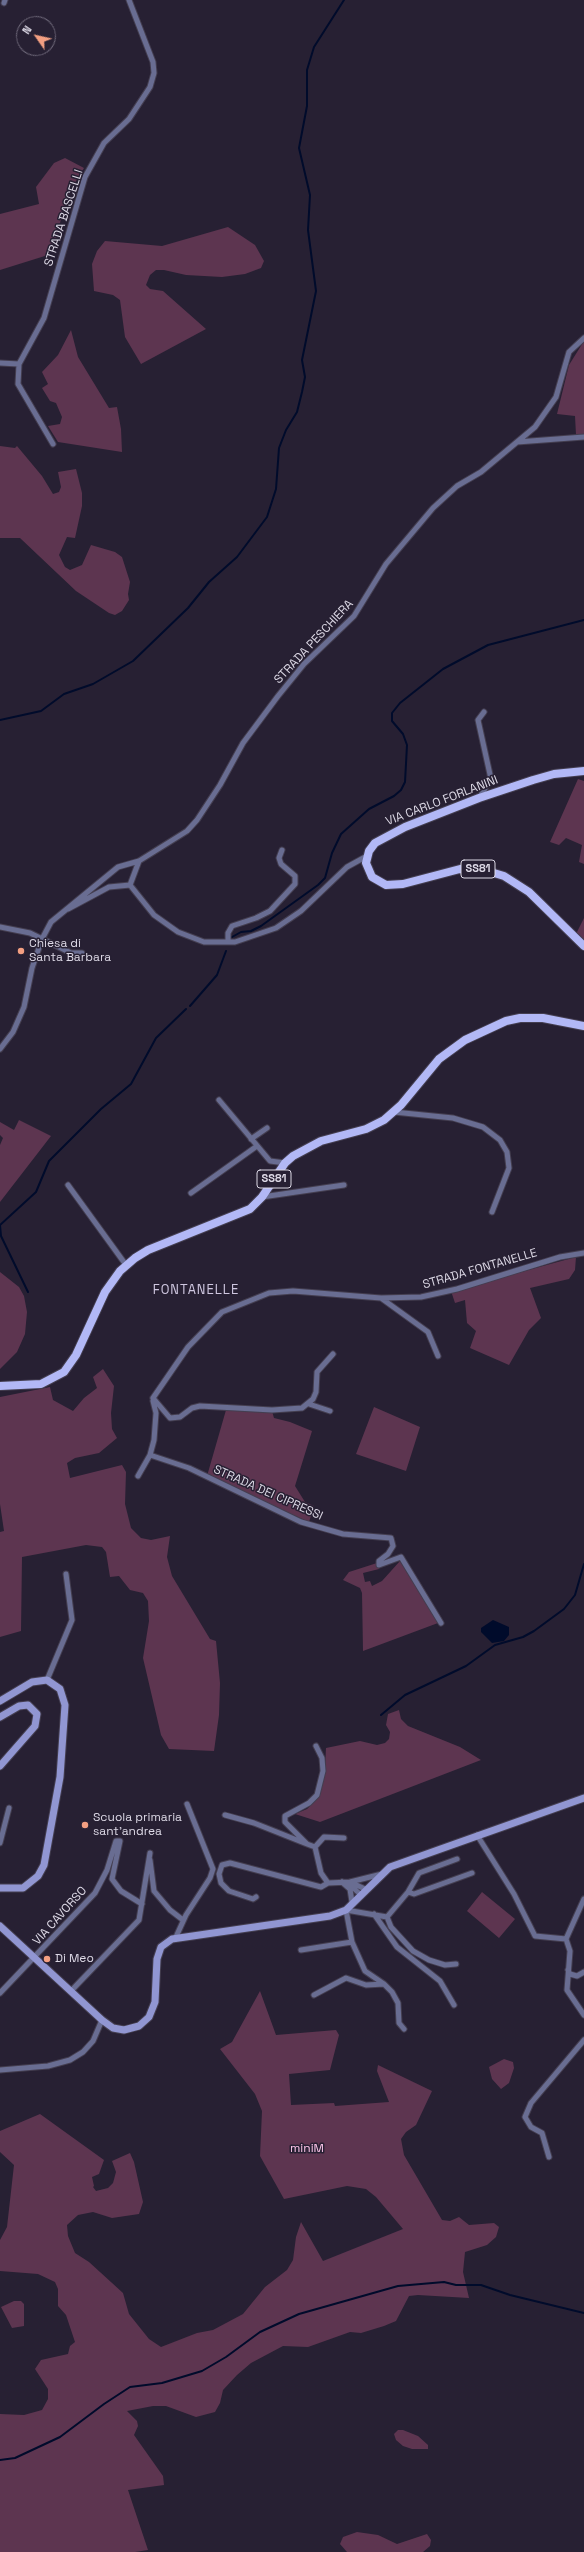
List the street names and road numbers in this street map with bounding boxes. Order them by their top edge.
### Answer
street label: STRADA BASCELLI [42,168,86,268]
street label: STRADA PESCHIERA [271,597,357,687]
street label: VIA CARLO FORLANINI [384,773,500,829]
road number: SS81 [461,860,495,878]
road number: SS81 [257,1170,291,1188]
street label: STRADA FONTANELLE [421,1246,539,1292]
street label: STRADA DEI CIPRESSI [211,1462,325,1524]
street label: VIA CAVORSO [30,1884,90,1948]

